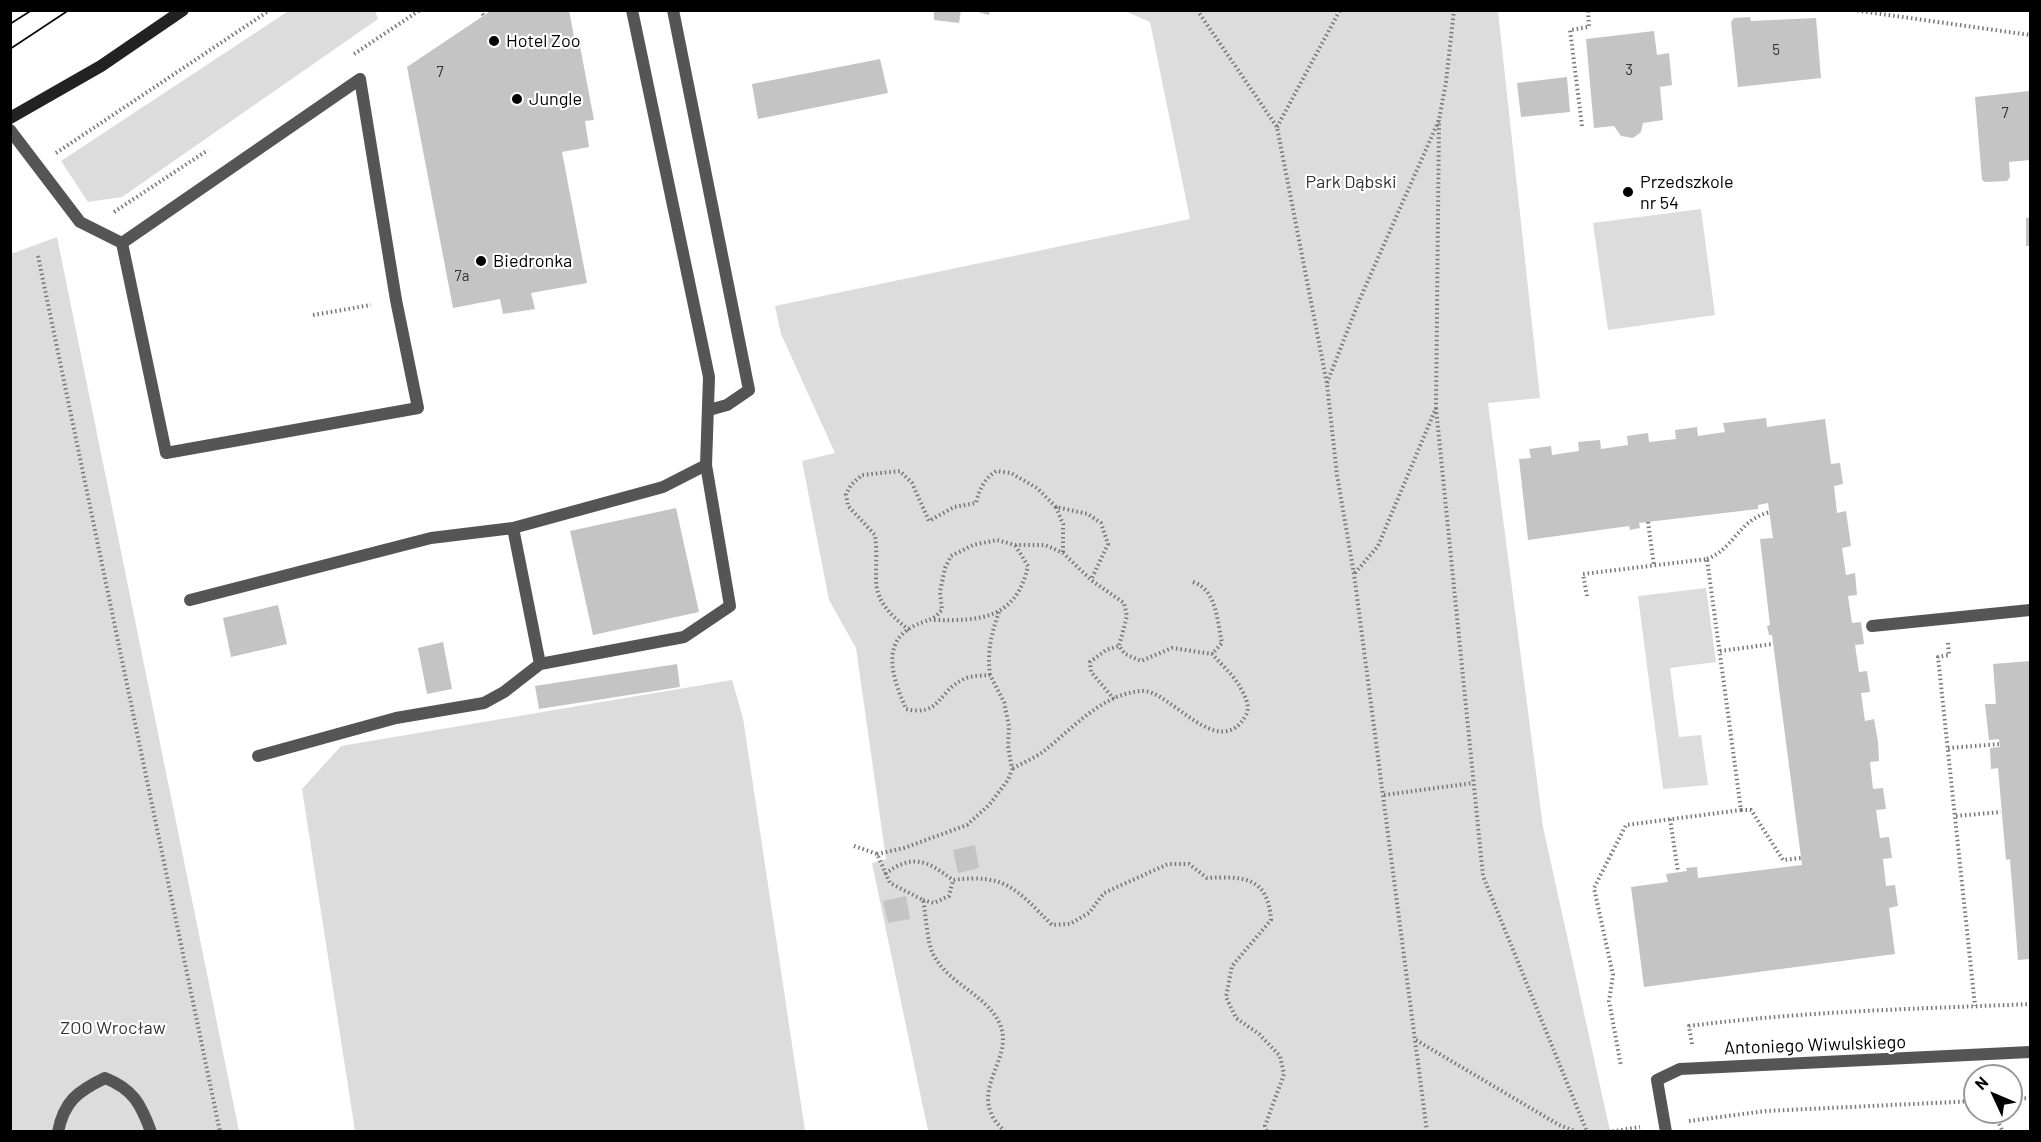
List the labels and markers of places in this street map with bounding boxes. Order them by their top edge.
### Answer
place label: Hotel Zoo [506,30,581,52]
marker: Hotel Zoo [487,34,501,48]
place label: Jungle [529,88,582,110]
marker: Jungle [510,92,524,106]
place label: Przedszkole nr 54 [1640,171,1734,213]
marker: Przedszkole nr 54 [1621,185,1635,199]
place label: Biedronka [493,250,572,272]
marker: Biedronka [474,254,488,268]

